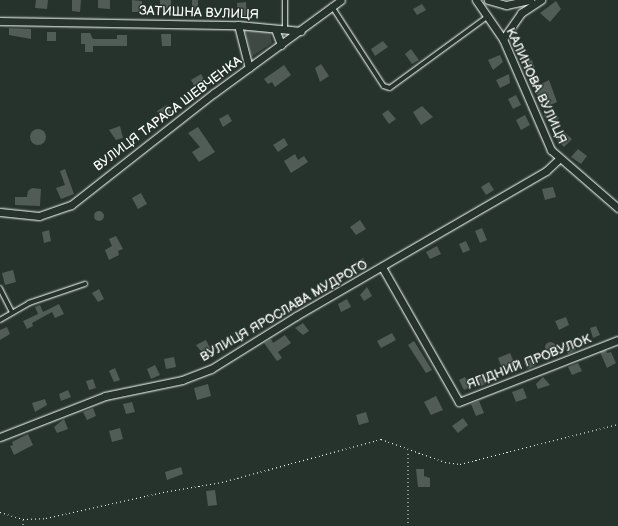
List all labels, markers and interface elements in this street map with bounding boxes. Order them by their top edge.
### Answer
street label: ЗАТИШНА ВУЛИЦЯ [139,3,259,23]
street label: КАЛИНОВА ВУЛИЦЯ [502,25,570,147]
street label: ВУЛИЦЯ ТАРАСА ШЕВЧЕНКА [91,53,245,175]
street label: ВУЛИЦЯ ЯРОСЛАВА МУДРОГО [198,257,370,365]
street label: ЯГІДНИЙ ПРОВУЛОК [465,331,593,393]

